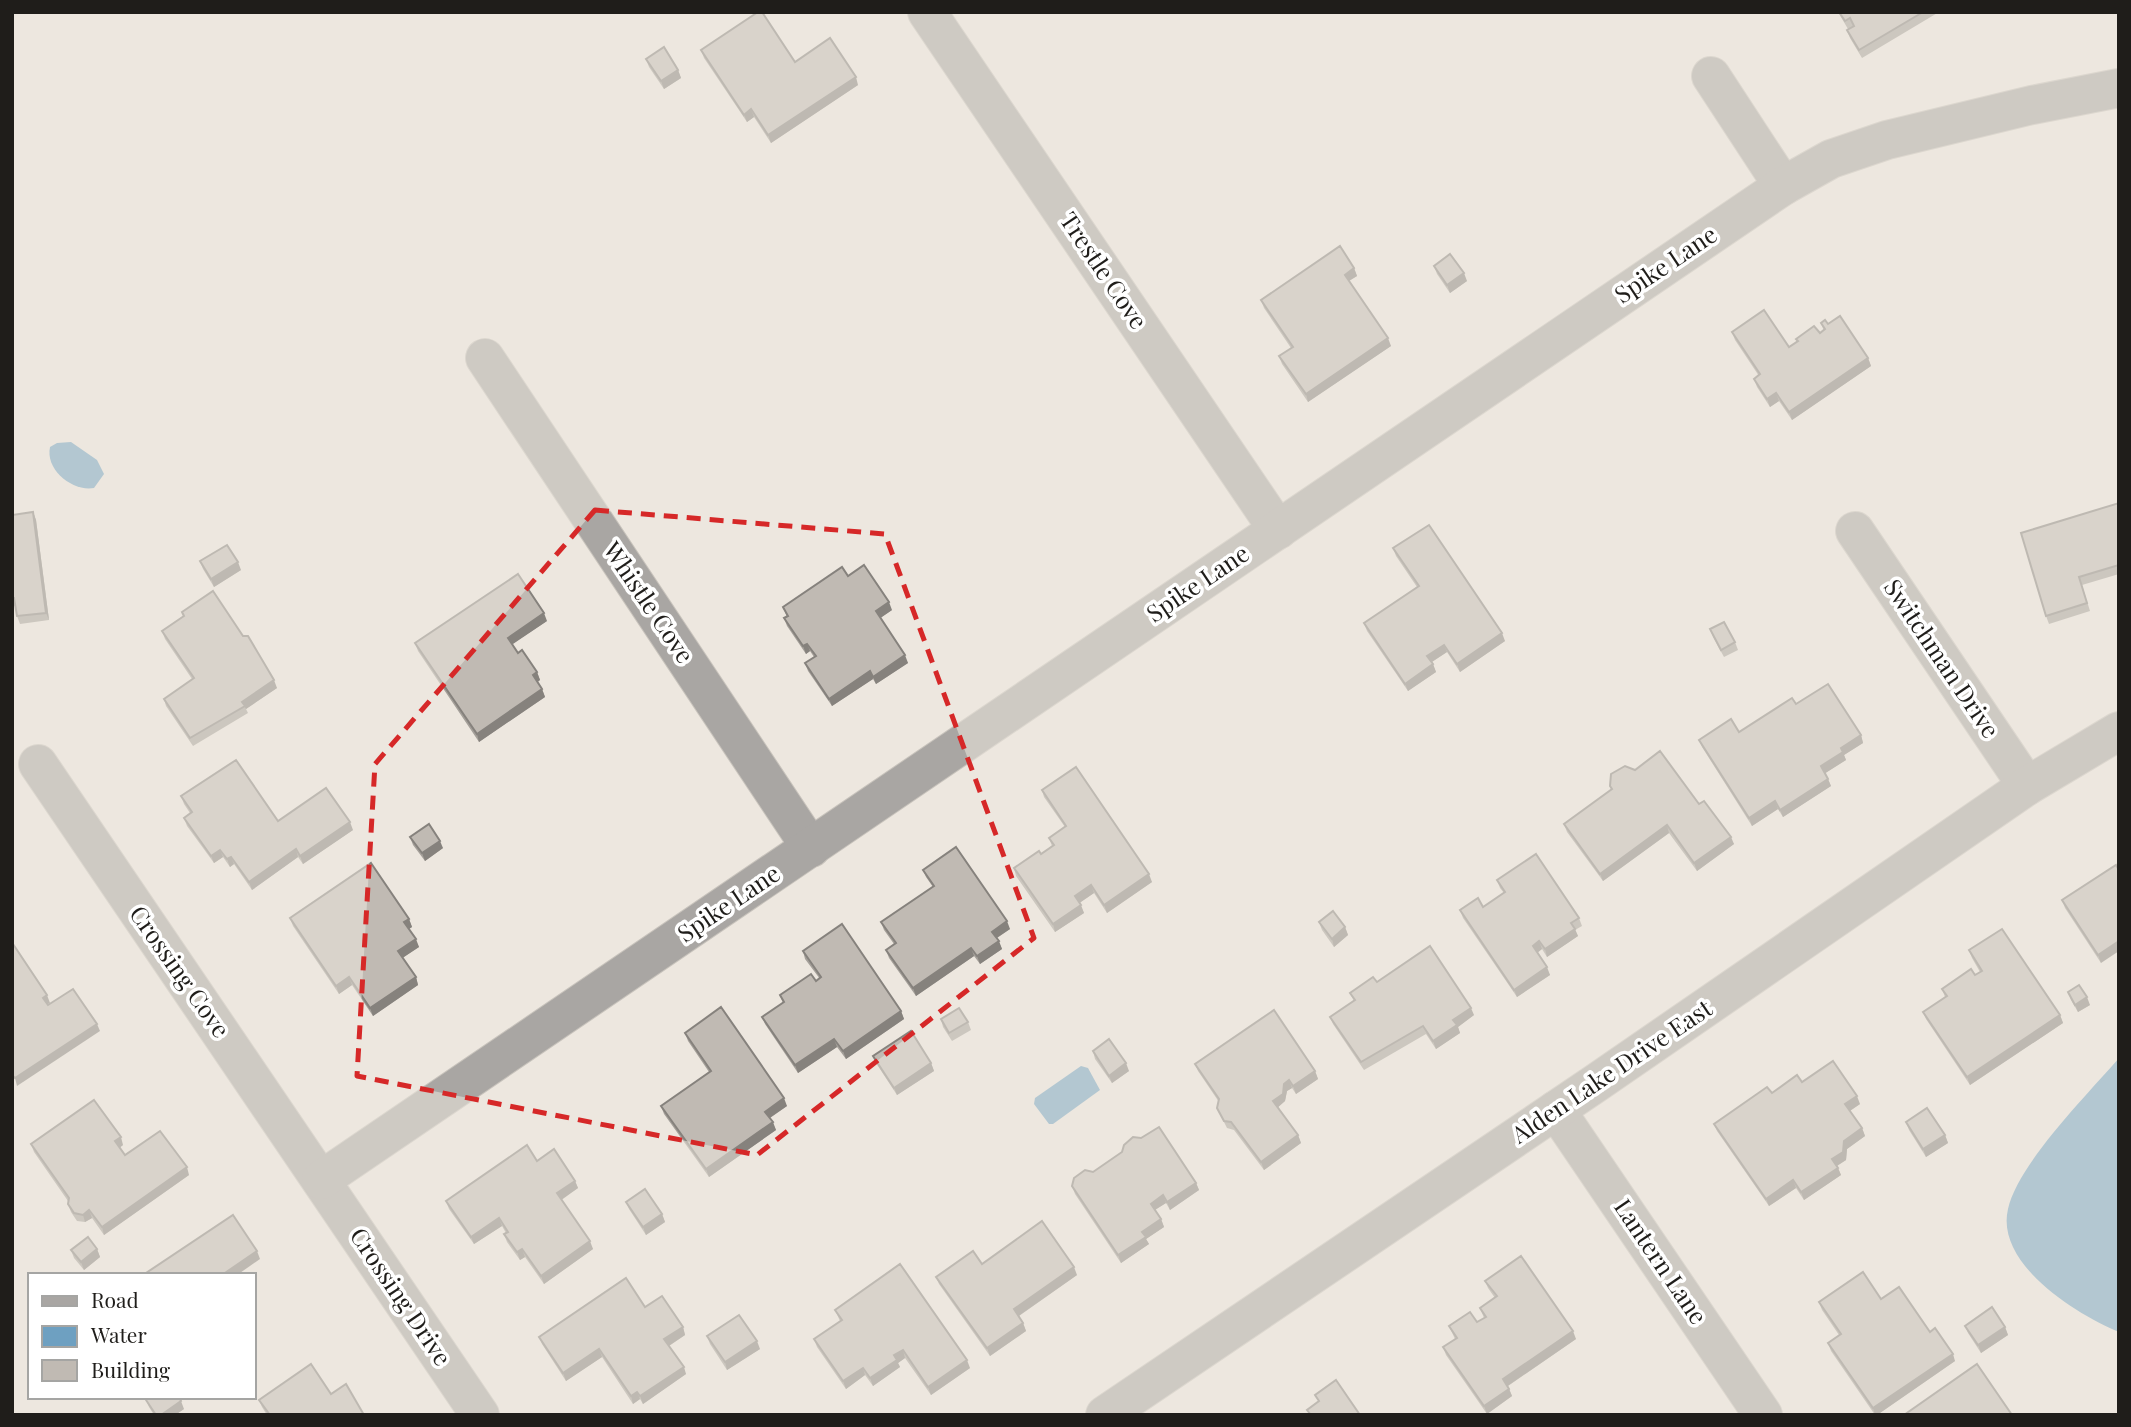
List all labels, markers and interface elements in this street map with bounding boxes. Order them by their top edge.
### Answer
street label: Trestle Cove [1054,205,1155,335]
street label: Spike Lane [1607,217,1722,309]
street label: Whistle Cove [597,534,702,669]
street label: Spike Lane [1139,536,1254,628]
street label: Switchman Drive [1878,572,2008,744]
street label: Spike Lane [670,856,785,948]
street label: Crossing Cove [123,898,238,1043]
street label: Alden Lake Drive East [1504,991,1718,1150]
street label: Lantern Lane [1608,1192,1715,1330]
street label: Crossing Drive [344,1221,460,1371]
legend [28,1273,256,1399]
text: Road [91,1285,139,1313]
text: Water [90,1320,147,1348]
text: Building [91,1355,170,1383]

